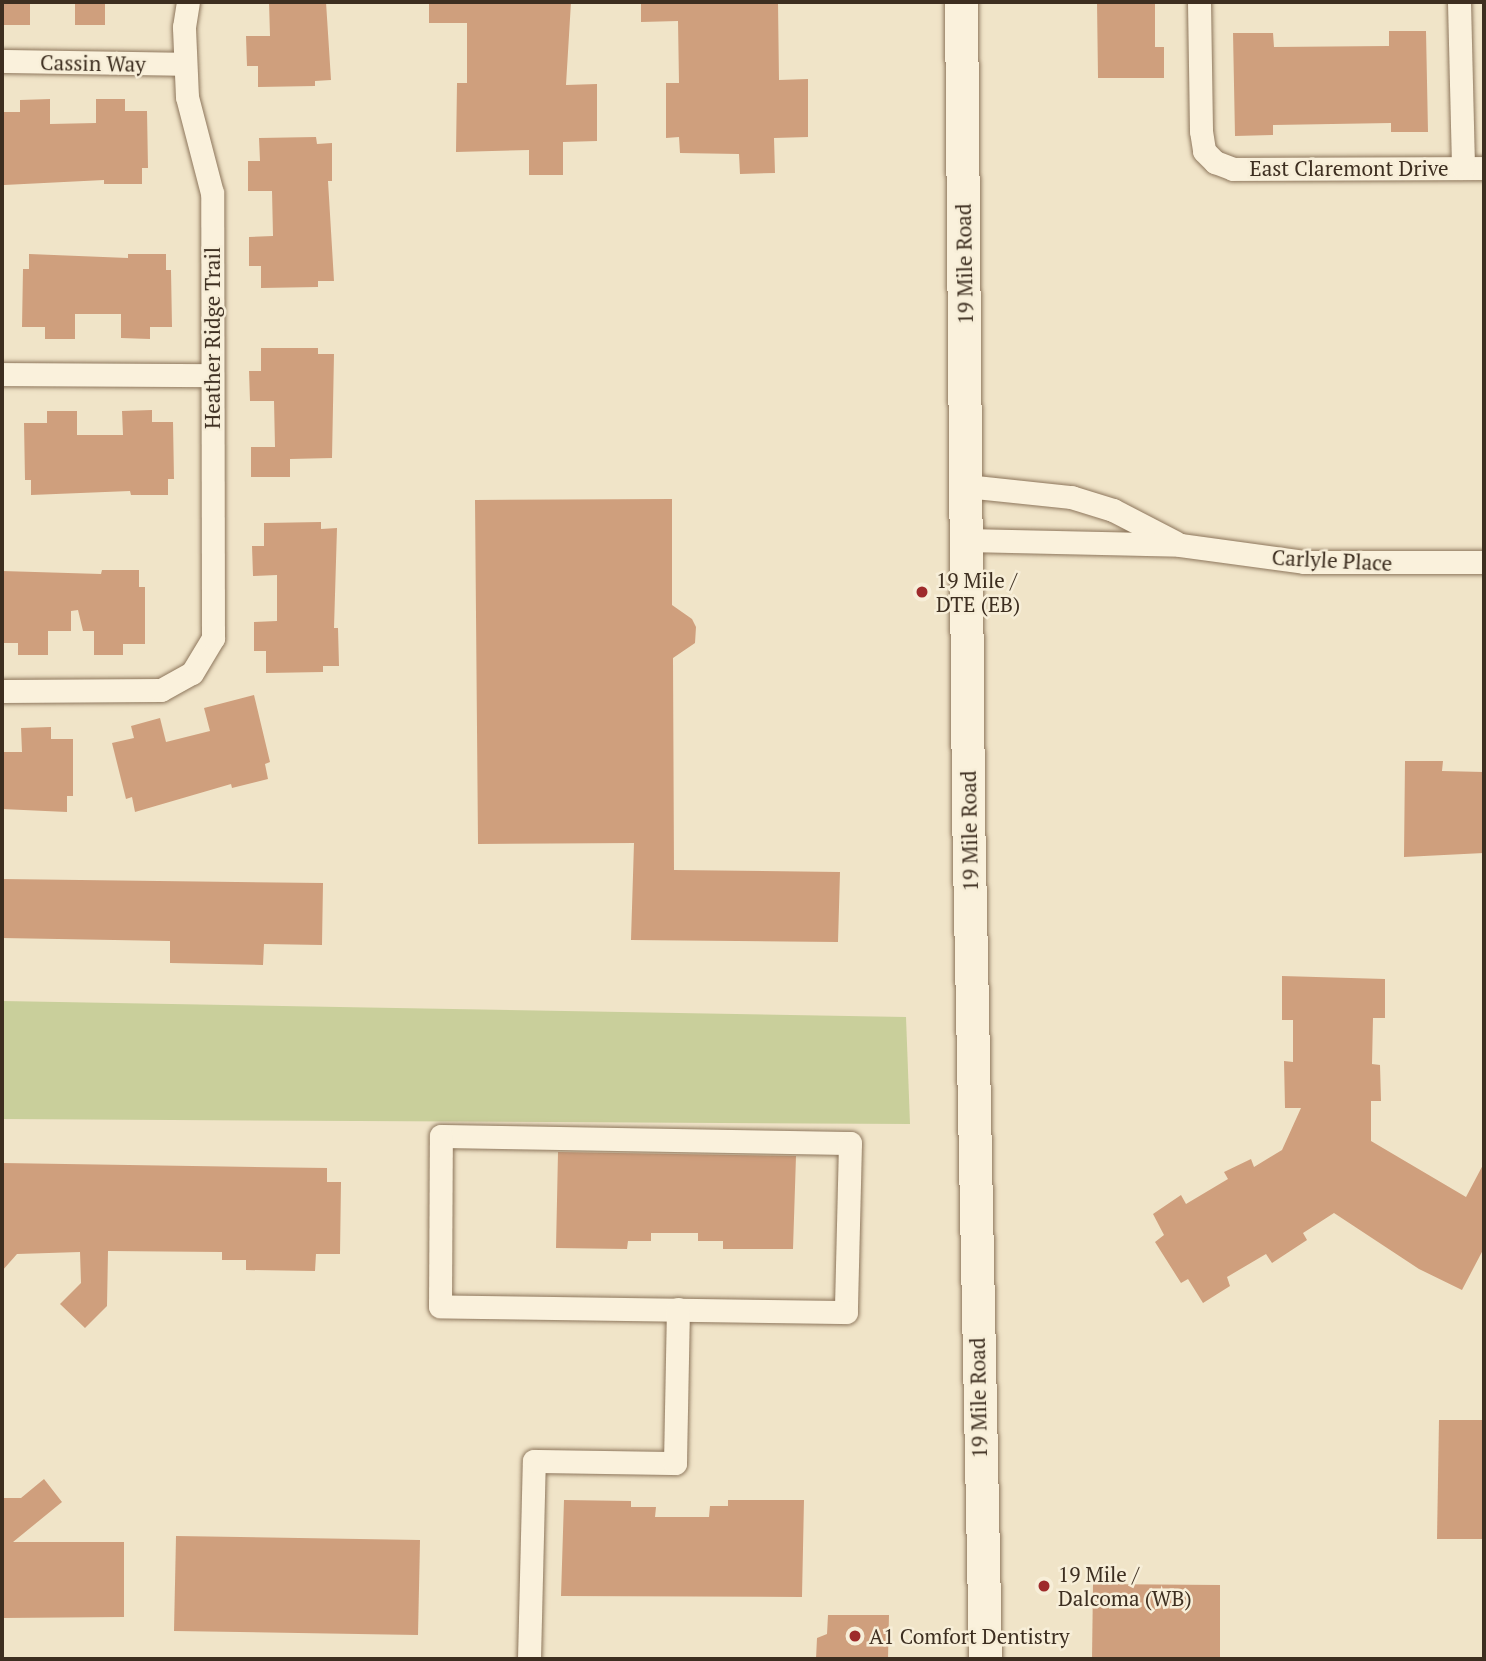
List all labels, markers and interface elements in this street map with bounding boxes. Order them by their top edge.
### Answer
street label: Cassin Way [40,49,146,77]
street label: East Claremont Drive [1249,155,1449,181]
street label: 19 Mile Road [950,203,978,325]
street label: Heather Ridge Trail [199,247,225,429]
street label: Carlyle Place [1271,544,1393,576]
place label: 19 Mile / DTE (EB) [936,567,1020,617]
marker: 19 Mile / DTE (EB) [914,584,930,600]
street label: 19 Mile Road [955,770,983,892]
street label: 19 Mile Road [964,1337,992,1459]
place label: 19 Mile / Dalcoma (WB) [1058,1561,1192,1611]
marker: 19 Mile / Dalcoma (WB) [1036,1578,1052,1594]
place label: A1 Comfort Dentistry [869,1623,1070,1649]
marker: A1 Comfort Dentistry [847,1628,863,1644]

